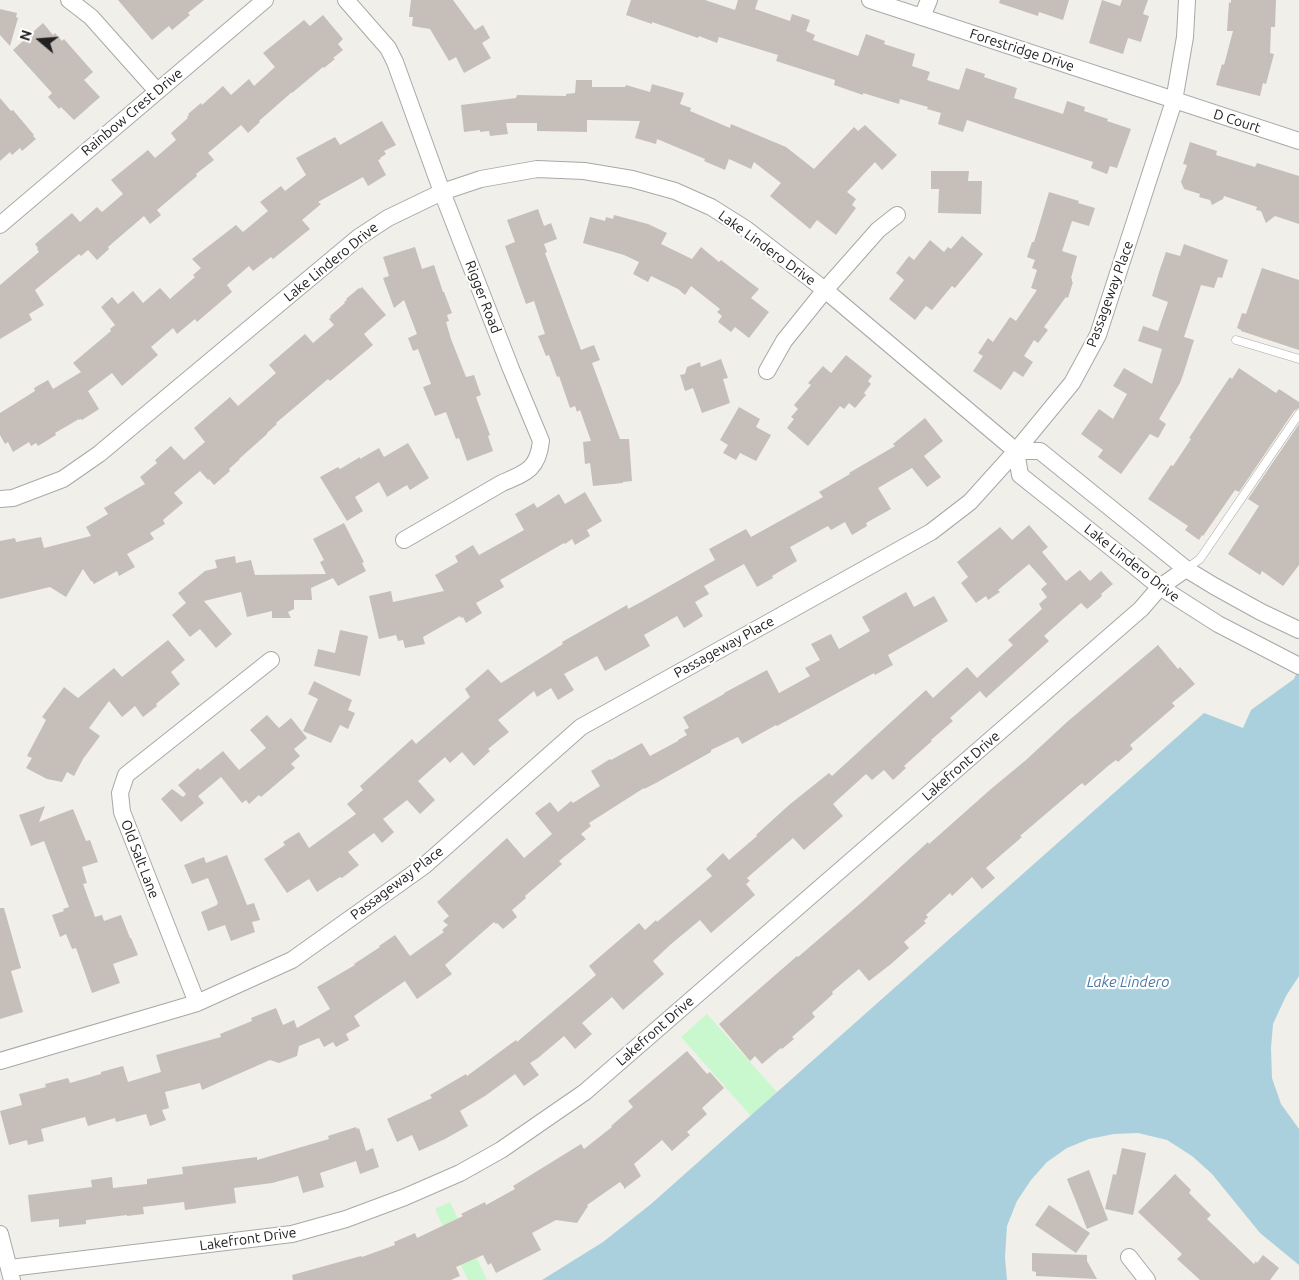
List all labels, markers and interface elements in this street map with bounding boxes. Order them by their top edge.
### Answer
north arrow [15,15,65,65]
street label: Forestridge Drive [968,25,1076,75]
text: N [17,28,35,43]
street label: Rainbow Crest Drive [78,65,186,159]
street label: D Court [1211,105,1263,137]
street label: Lake Lindero Drive [715,207,819,289]
street label: Lake Lindero Drive [281,219,381,305]
street label: Passageway Place [1083,238,1137,350]
street label: Rigger Road [461,258,505,336]
street label: Lake Lindero Drive [1081,521,1183,605]
street label: Passageway Place [671,613,777,681]
street label: Lakefront Drive [919,728,1003,804]
street label: Old Salt Lane [117,817,163,901]
street label: Passageway Place [347,843,447,923]
water label: Lake Lindero [1087,973,1169,991]
street label: Lakefront Drive [613,993,697,1069]
street label: Lakefront Drive [199,1224,297,1254]

